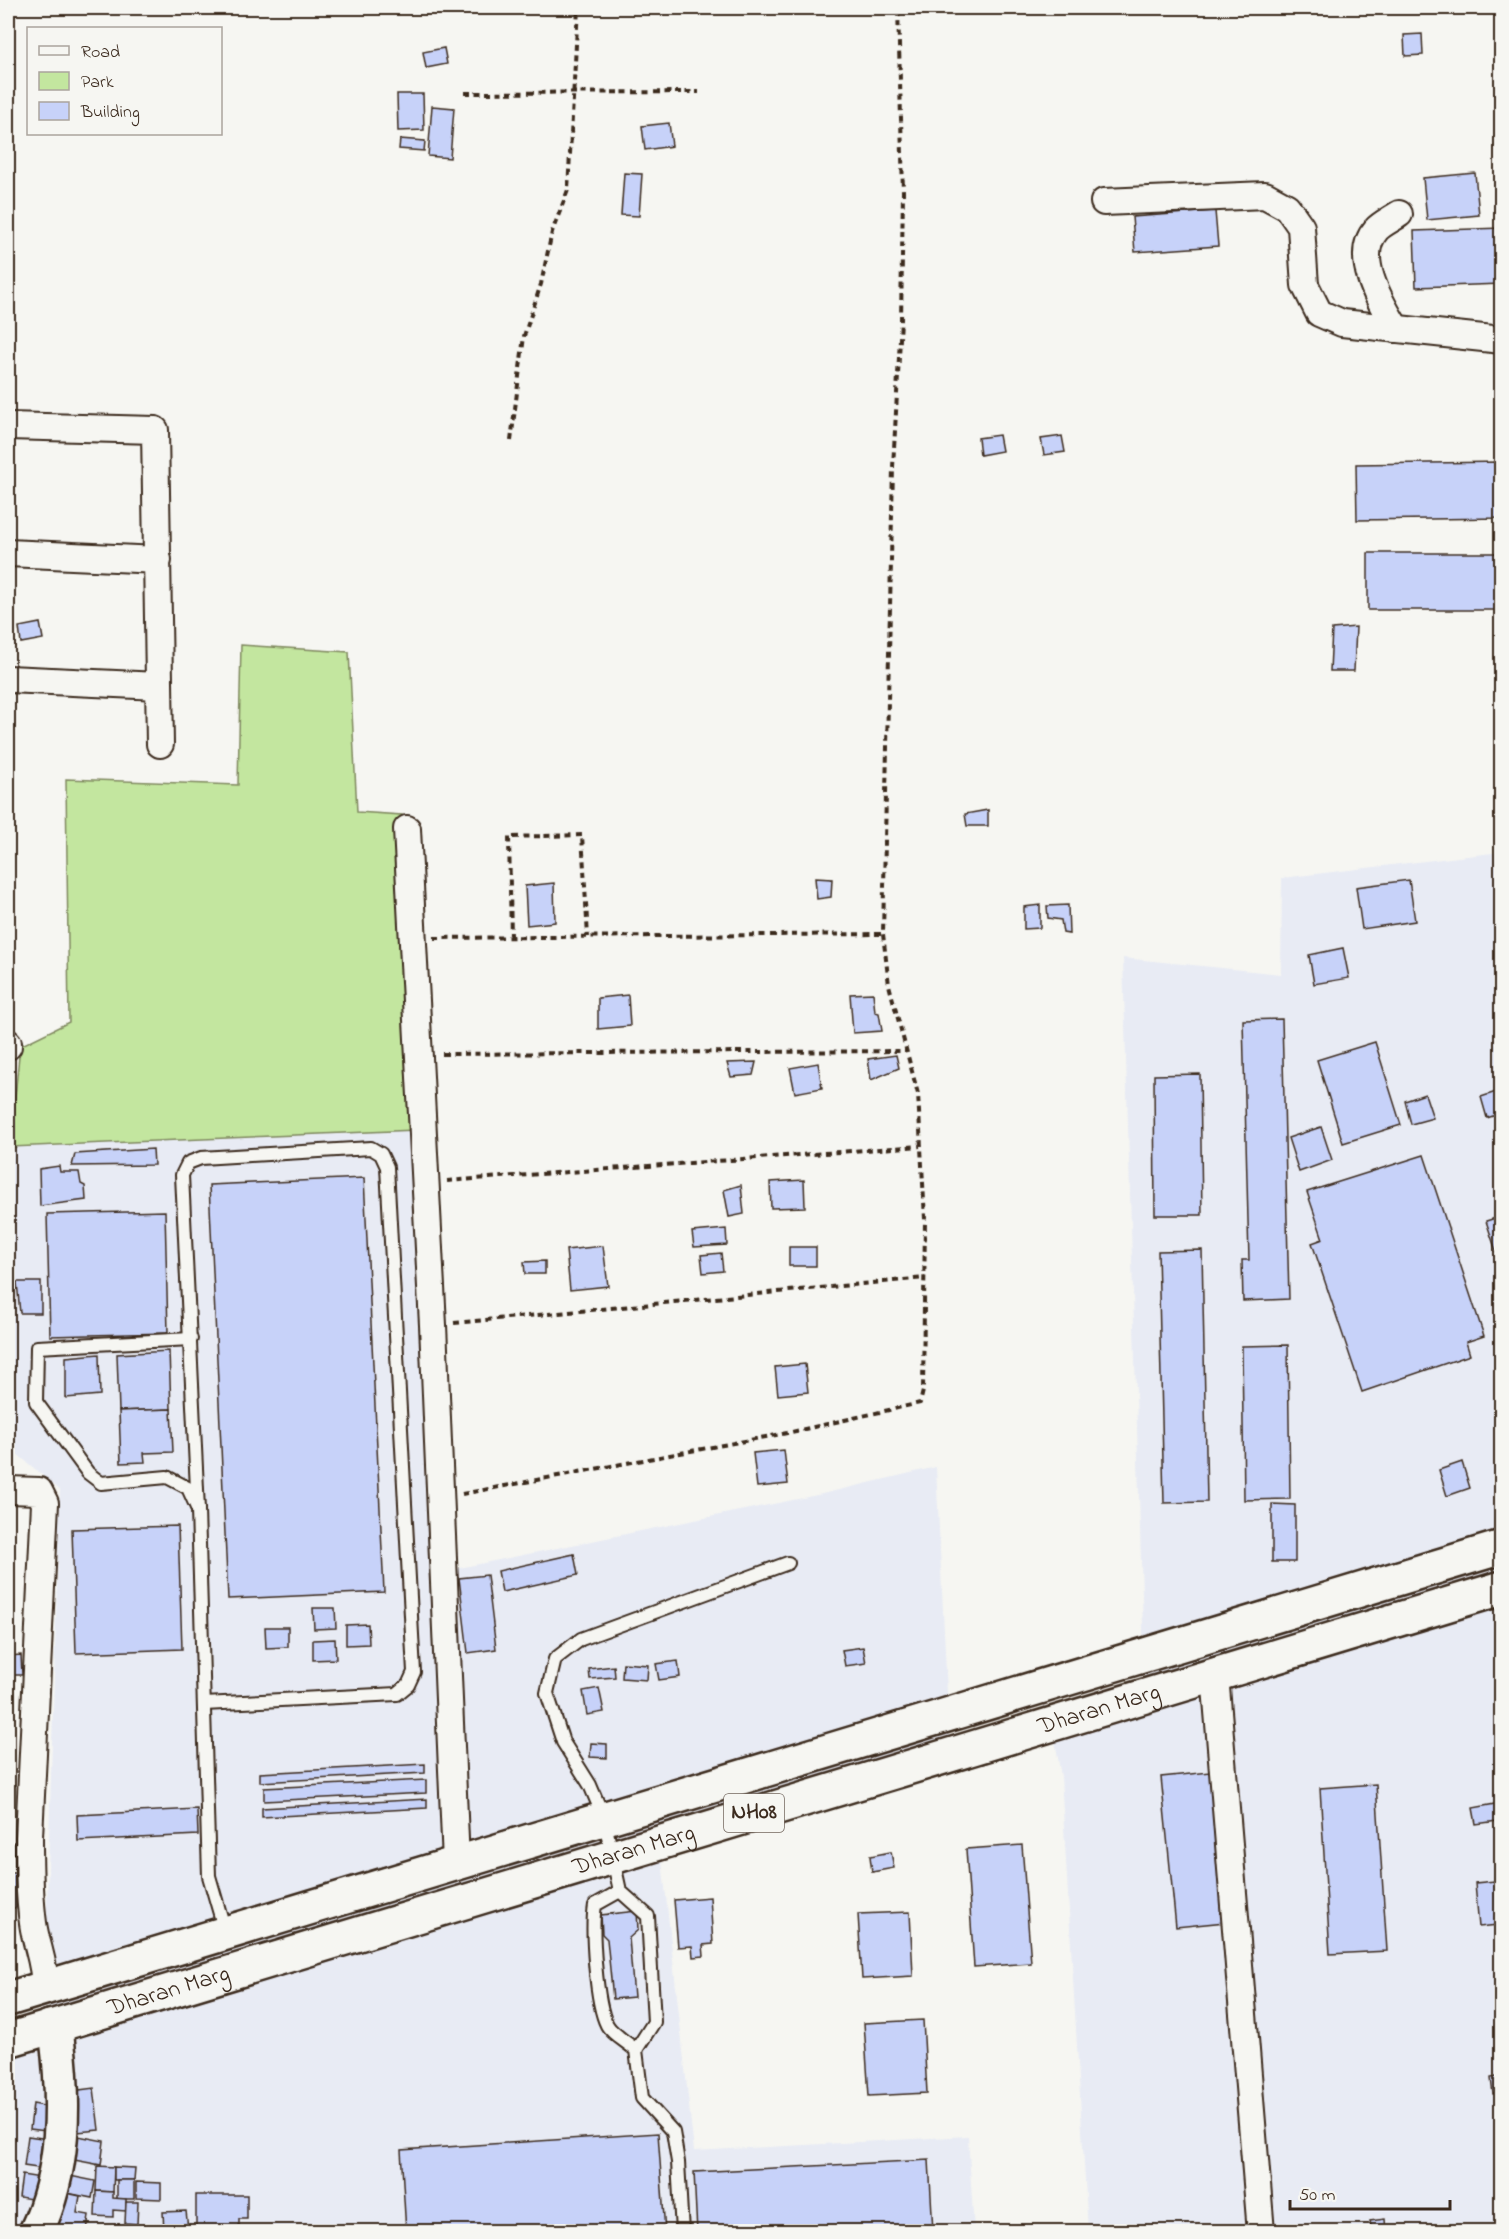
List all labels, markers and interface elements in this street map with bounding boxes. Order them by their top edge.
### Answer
legend [27,27,222,135]
text: Road [81,40,120,66]
text: Park [81,70,114,96]
text: Building [80,100,140,127]
street label: Dharan Marg [1033,1675,1165,1745]
road number: NH08 [724,1794,784,1832]
street label: Dharan Marg [568,1816,699,1886]
street label: Dharan Marg [102,1956,234,2027]
scale bar [1290,2173,1450,2211]
text: 50 m [1299,2183,1336,2209]

